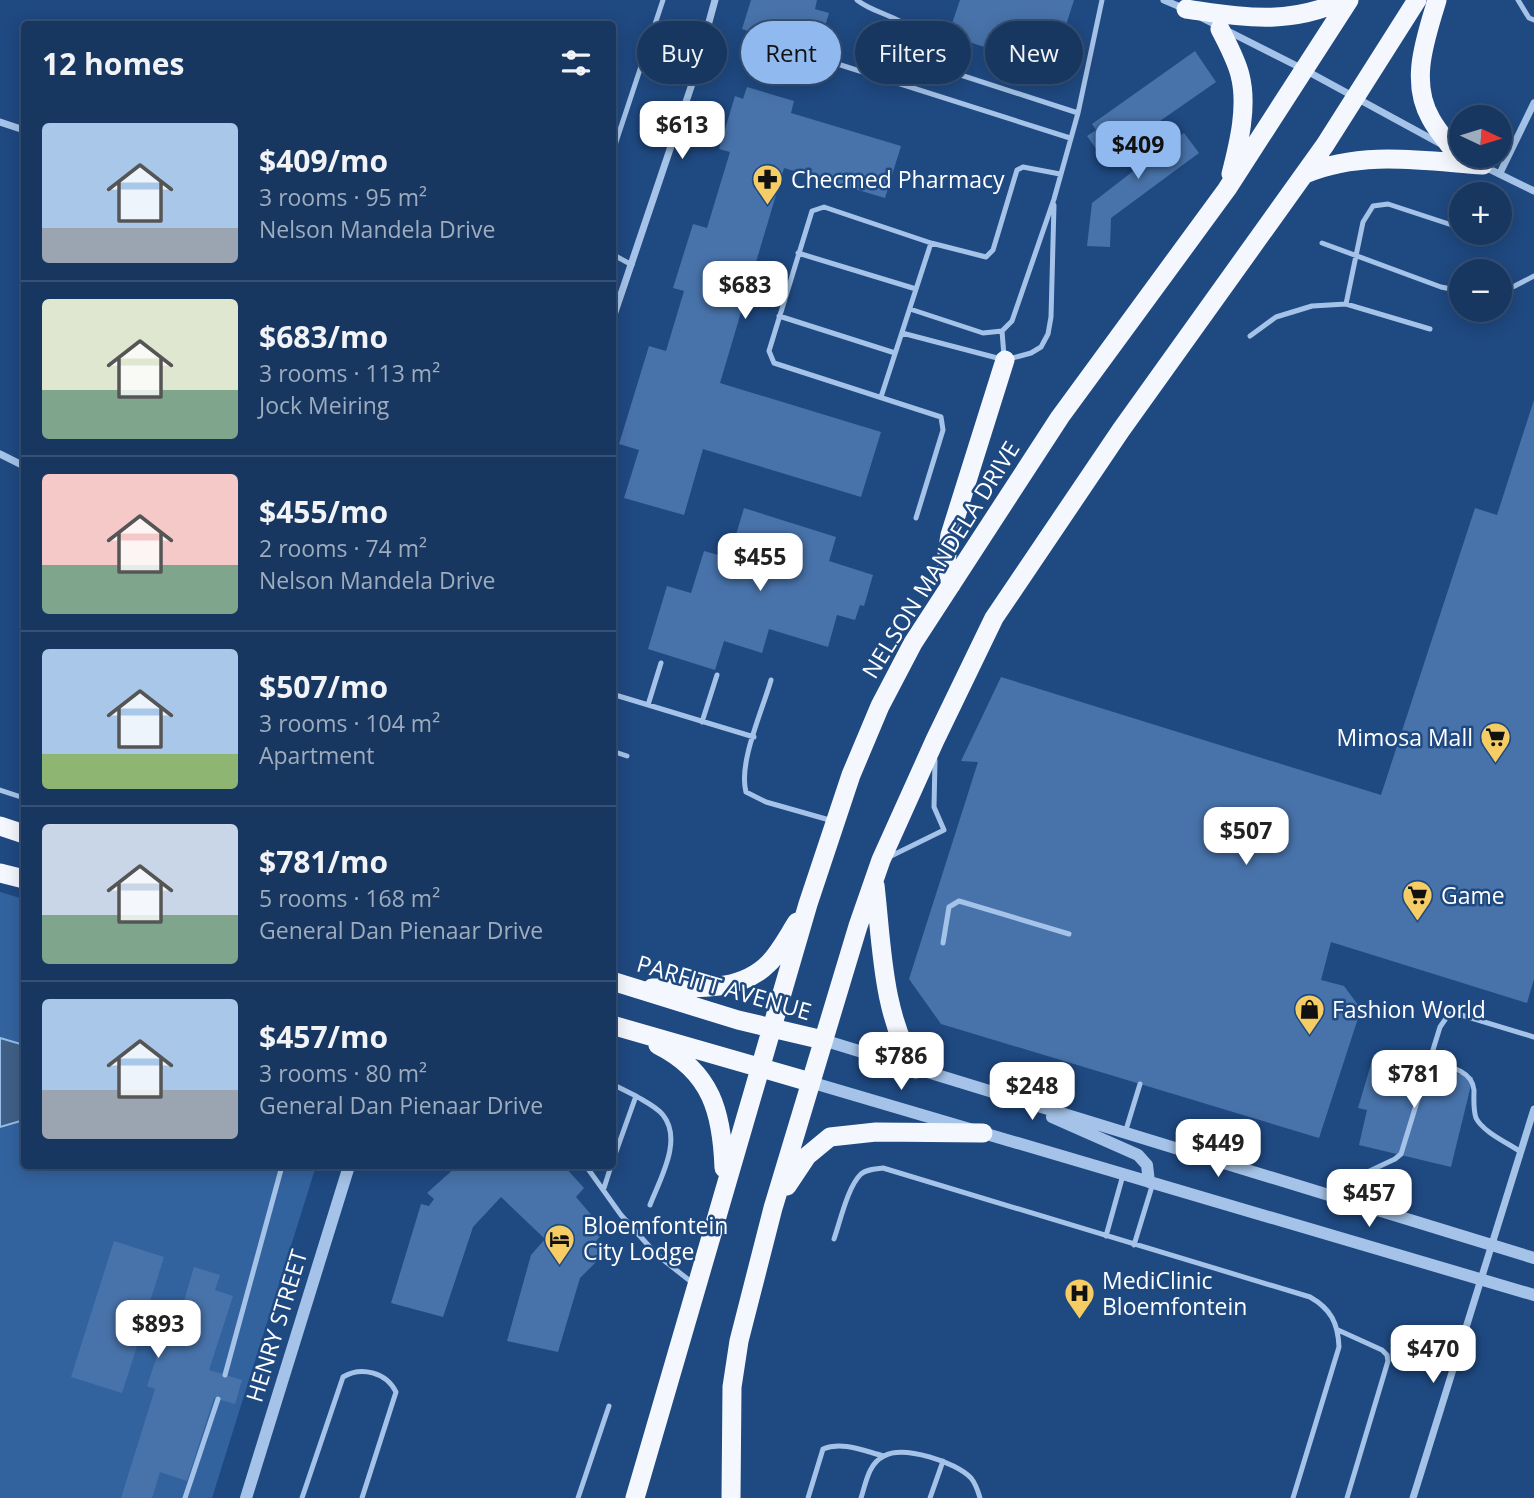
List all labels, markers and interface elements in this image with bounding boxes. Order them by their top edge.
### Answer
chip: Buy [637,21,727,84]
chip: Rent [741,21,841,84]
chip: Filters [855,21,971,84]
chip: New [985,21,1083,84]
text: 12 homes [42,43,185,84]
icon: filters [557,44,595,82]
pin: $613 [641,102,723,161]
north arrow [1449,105,1512,168]
map controls [1449,105,1512,322]
text: $613 [656,108,708,140]
pin: $409 [1097,122,1179,181]
text: $409 [1112,128,1164,160]
text: $409/mo [259,140,388,181]
icon: home [98,151,182,235]
pharmacy icon: Checmed Pharmacy [751,163,785,207]
place label: Checmed Pharmacy [791,163,1005,195]
text: 3 rooms · 95 m² [259,181,427,213]
button: + [1449,182,1512,245]
text: Nelson Mandela Drive [259,213,495,245]
button: − [1449,259,1512,322]
pin: $683 [704,262,786,321]
text: $683 [719,268,771,300]
text: $683/mo [259,316,388,357]
icon: home [98,327,182,411]
text: 3 rooms · 113 m² [259,357,440,389]
text: Jock Meiring [259,389,389,421]
street label: NELSON MANDELA DRIVE [854,435,1026,684]
text: $455/mo [259,491,388,532]
icon: home [98,502,182,586]
text: 2 rooms · 74 m² [259,532,427,564]
pin: $455 [719,534,801,593]
text: $455 [734,540,786,572]
text: Nelson Mandela Drive [259,564,495,596]
text: $507/mo [259,666,388,707]
icon: home [98,677,182,761]
text: 3 rooms · 104 m² [259,707,440,739]
place label: Mimosa Mall [1337,721,1473,753]
supermarket icon: Mimosa Mall [1479,721,1513,765]
text: Apartment [259,739,375,771]
pin: $507 [1205,808,1287,867]
text: $507 [1220,814,1272,846]
text: $781/mo [259,841,388,882]
icon: home [98,852,182,936]
supermarket icon: Game [1401,879,1435,923]
place label: Game [1441,879,1505,911]
text: 5 rooms · 168 m² [259,882,440,914]
text: General Dan Pienaar Drive [259,914,543,946]
street label: PARFITT AVENUE [633,947,815,1027]
shop icon: Fashion World [1292,993,1326,1037]
place label: Fashion World [1332,993,1486,1025]
text: $457/mo [259,1016,388,1057]
icon: home [98,1027,182,1111]
pin: $786 [860,1032,942,1092]
text: $786 [875,1039,927,1071]
pin: $781 [1373,1050,1455,1110]
text: 3 rooms · 80 m² [259,1057,427,1089]
text: $781 [1388,1057,1440,1089]
pin: $248 [991,1062,1073,1122]
text: $248 [1006,1069,1058,1101]
text: General Dan Pienaar Drive [259,1089,543,1121]
pin: $449 [1177,1120,1259,1179]
text: $449 [1192,1126,1244,1158]
pin: $457 [1328,1170,1410,1229]
text: $457 [1343,1176,1395,1208]
place label: Bloemfontein City Lodge [583,1209,728,1267]
hotel icon: Bloemfontein City Lodge [543,1222,577,1266]
street label: HENRY STREET [238,1245,315,1406]
place label: MediClinic Bloemfontein [1102,1264,1247,1322]
hospital icon: MediClinic Bloemfontein [1062,1277,1096,1321]
pin: $893 [117,1300,199,1360]
text: $893 [132,1307,184,1339]
pin: $470 [1392,1326,1474,1385]
text: $470 [1407,1332,1459,1364]

